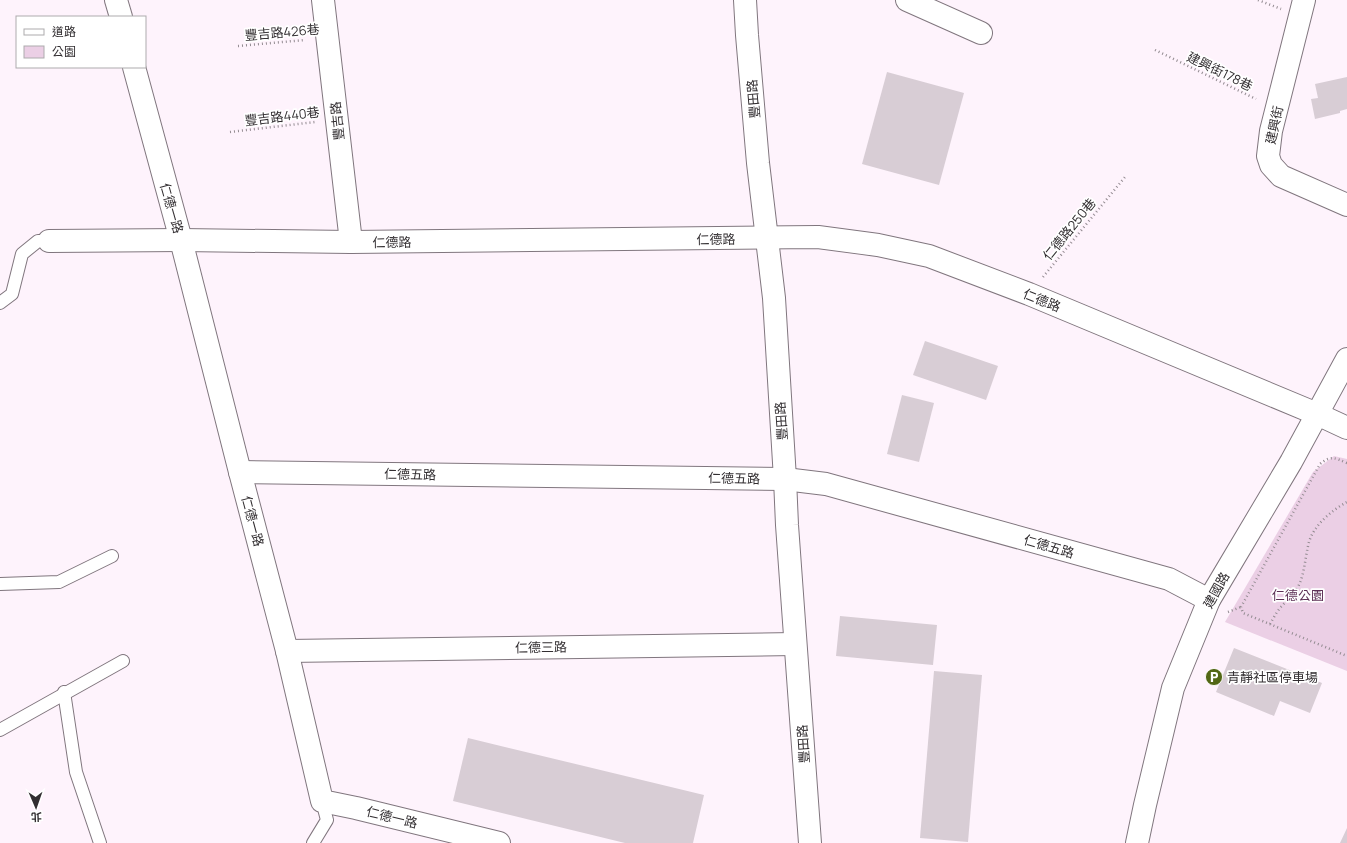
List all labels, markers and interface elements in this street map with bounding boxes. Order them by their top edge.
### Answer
legend [16,16,146,68]
street label: 豐吉路426巷 [244,20,320,44]
text: 道路 [52,23,76,40]
text: 公園 [52,43,76,60]
street label: 建興街178巷 [1184,47,1256,95]
street label: 豐田路 [742,79,764,119]
street label: 豐吉路 [326,101,348,141]
street label: 豐吉路440巷 [243,102,321,130]
street label: 建興街 [1261,104,1287,146]
street label: 仁德一路 [156,181,188,235]
street label: 仁德路250巷 [1038,194,1100,264]
street label: 仁德路 [696,230,736,248]
street label: 仁德路 [372,233,412,251]
street label: 仁德路 [1021,284,1063,316]
street label: 豐田路 [771,401,791,441]
street label: 仁德五路 [384,465,436,483]
street label: 仁德五路 [708,469,760,487]
street label: 仁德一路 [238,494,268,548]
street label: 仁德五路 [1022,530,1076,562]
street label: 建國路 [1199,569,1233,611]
park label: 仁德公園 [1272,586,1324,604]
street label: 仁德三路 [515,638,567,656]
parking icon: 青靜社區停車場 [1204,667,1224,687]
place label: 青靜社區停車場 [1227,668,1318,686]
street label: 豐田路 [793,724,813,764]
north arrow [16,787,56,827]
street label: 仁德一路 [365,802,419,832]
text: 北 [31,810,42,825]

